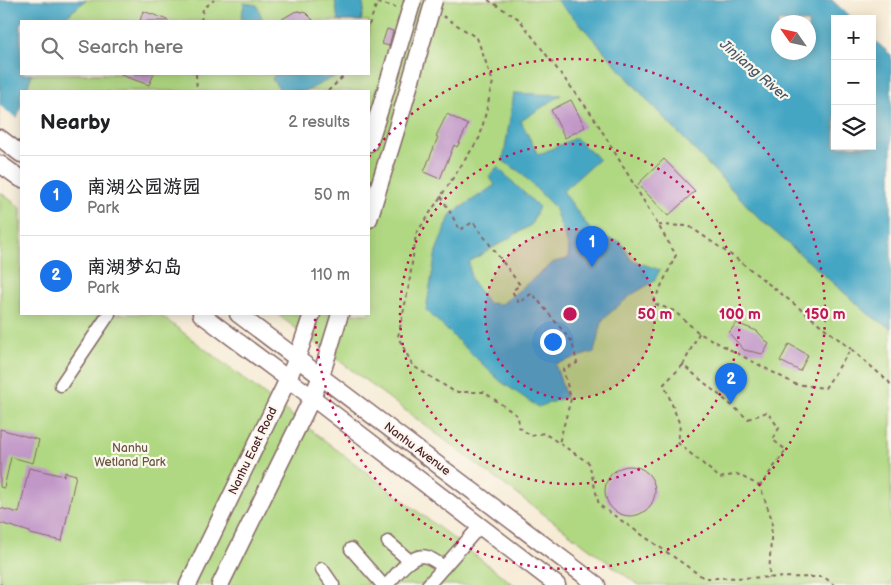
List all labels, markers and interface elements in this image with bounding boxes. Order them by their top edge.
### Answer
north arrow [771,15,816,60]
map controls [831,15,876,150]
button: + [831,15,876,60]
search box [20,20,370,75]
icon: search [38,34,66,62]
water label: Jinjiang River [716,35,792,105]
text: Search here [78,36,183,59]
button: − [831,60,876,105]
button: layers [831,105,876,150]
text: Nearby [40,110,110,135]
text: 2 results [288,113,350,132]
text: 南湖公园游园 [87,176,201,199]
text: 1 [53,186,59,205]
text: 50 m [314,186,350,205]
text: Park [87,199,119,218]
pin: 1 [576,226,608,267]
text: 南湖梦幻岛 [87,256,182,279]
text: 2 [51,266,61,285]
text: 110 m [311,266,350,285]
text: Park [87,279,119,298]
centre of rings [561,305,579,323]
text: 50 m [638,305,673,324]
text: 100 m [719,305,761,324]
text: 150 m [804,305,846,324]
your location [540,329,566,355]
pin: 2 [715,363,747,404]
street label: Nanhu East Road [225,405,281,497]
street label: Nanhu Avenue [381,419,453,479]
park label: Nanhu Wetland Park [94,441,166,470]

